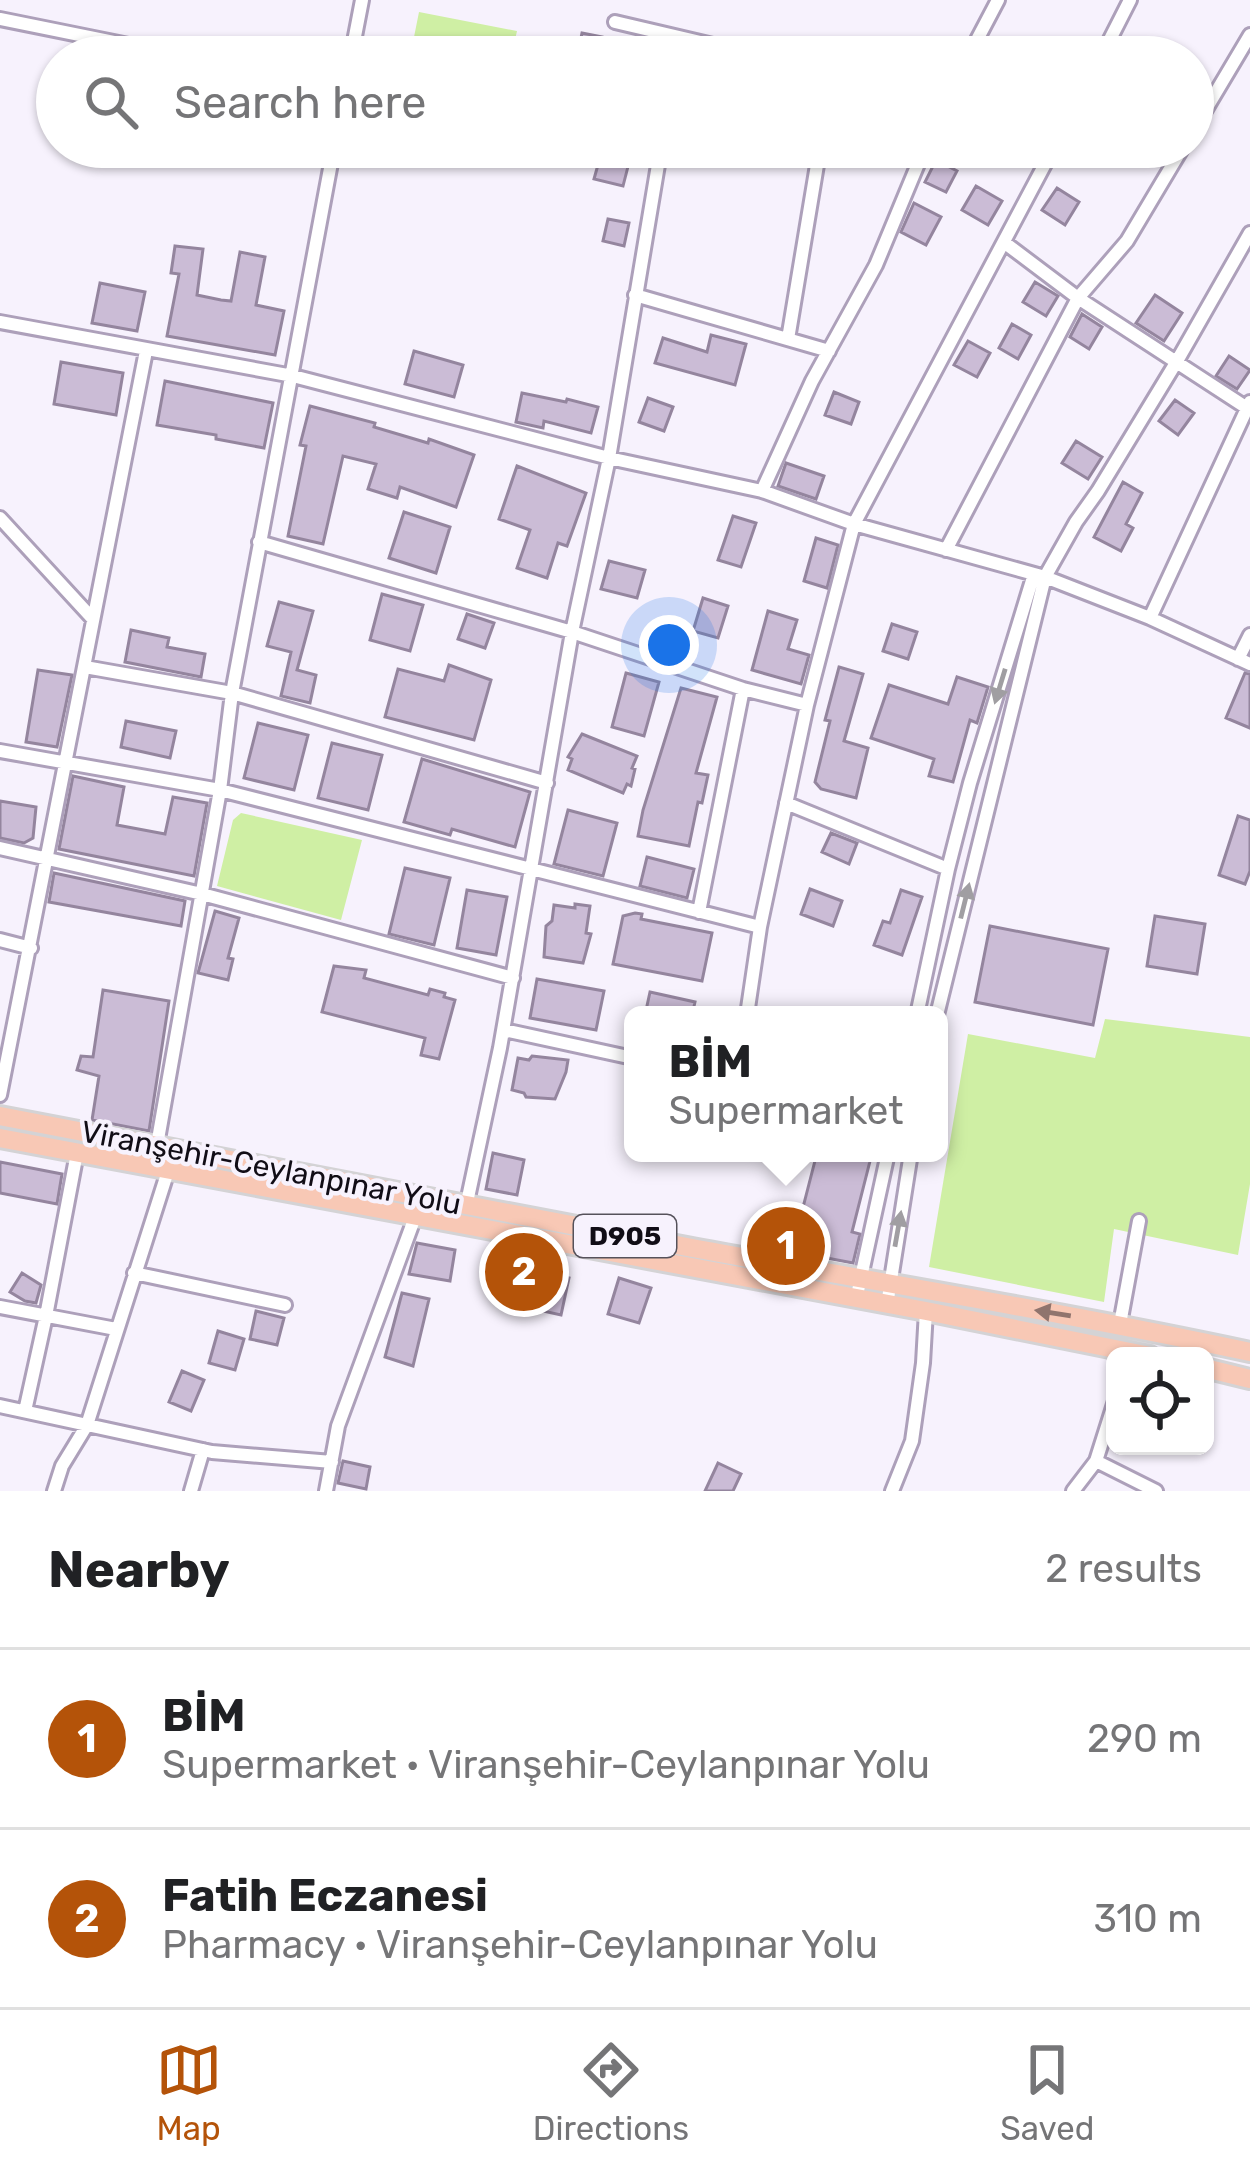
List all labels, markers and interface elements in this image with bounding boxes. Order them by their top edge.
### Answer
search box [36,36,1214,168]
icon: search [78,69,144,135]
text: Search here [174,76,426,129]
your location [639,615,699,675]
one-way arrow [990,668,1008,705]
one-way arrow [956,883,975,920]
popup [624,1006,948,1162]
text: BİM [669,1035,752,1088]
text: Supermarket [669,1088,903,1134]
street label: Viranşehir-Ceylanpınar Yolu [78,1113,464,1223]
pin: 1 [747,1201,825,1291]
one-way arrow [889,1210,908,1247]
road number: D905 [574,1215,676,1257]
pin: 2 [485,1227,563,1317]
one-way arrow [1034,1303,1071,1322]
map controls [1106,1347,1214,1455]
button: locate [1106,1347,1214,1455]
text: Nearby [48,1539,230,1600]
text: 2 results [1045,1546,1202,1592]
text: BİM [162,1689,246,1742]
text: 1 [77,1716,97,1762]
text: 290 m [1087,1716,1202,1762]
text: Supermarket · Viranşehir-Ceylanpınar Yolu [162,1742,930,1788]
text: Fatih Eczanesi [162,1869,488,1922]
text: 2 [74,1896,100,1942]
text: 310 m [1094,1896,1202,1942]
text: Pharmacy · Viranşehir-Ceylanpınar Yolu [162,1922,878,1968]
tab: Map [156,2037,222,2148]
tab: Directions [533,2037,689,2148]
tab: Saved [1000,2037,1094,2148]

